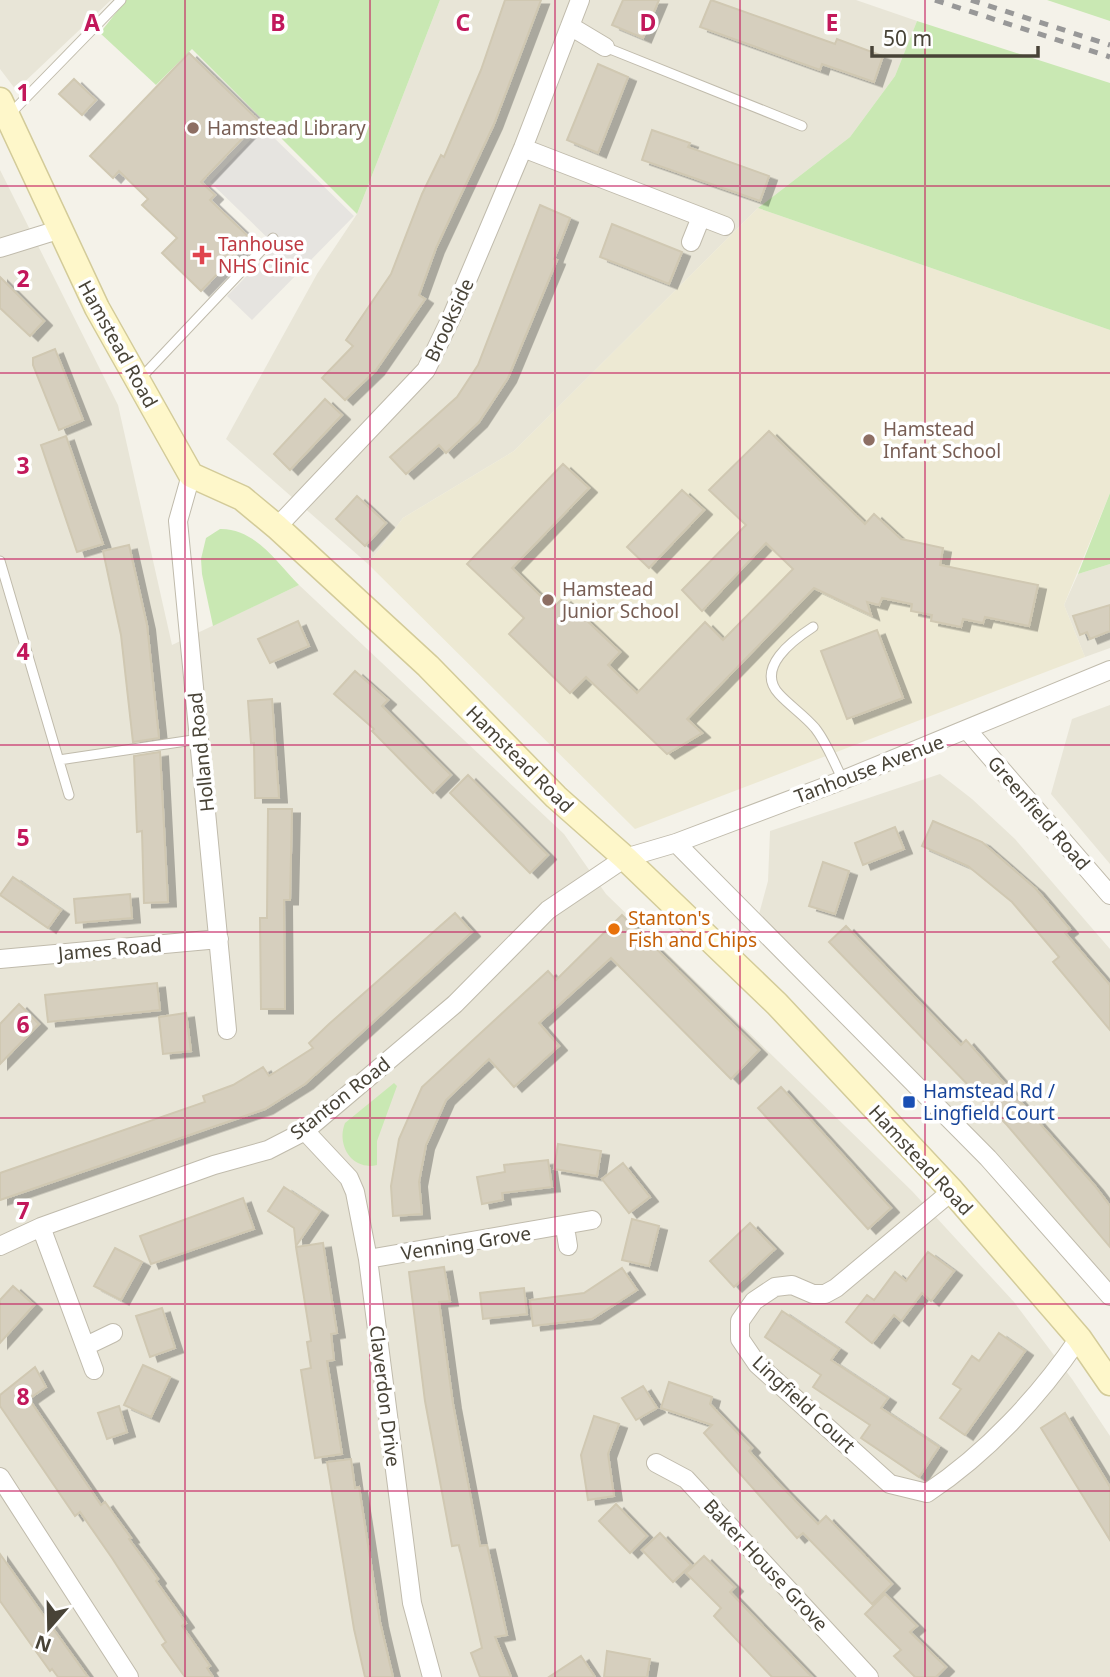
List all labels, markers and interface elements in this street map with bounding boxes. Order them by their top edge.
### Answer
text: A [84,6,100,38]
text: B [270,6,286,38]
text: C [456,6,471,38]
text: D [640,6,656,38]
text: E [826,6,838,38]
scale bar [872,14,1038,58]
text: 50 m [883,24,932,52]
text: 1 [16,76,30,108]
place label: Hamstead Library [207,115,366,141]
marker: Hamstead Library [185,120,201,136]
place label: Tanhouse NHS Clinic [218,231,309,279]
marker: Tanhouse NHS Clinic [192,245,212,265]
text: 2 [16,262,30,294]
street label: Brookside [418,274,480,366]
street label: Hamstead Road [72,276,164,412]
place label: Hamstead Infant School [883,416,1001,464]
marker: Hamstead Infant School [861,432,877,448]
text: 3 [16,449,30,481]
place label: Hamstead Junior School [560,576,679,624]
marker: Hamstead Junior School [540,592,556,608]
text: 4 [16,635,30,667]
street label: Holland Road [182,691,220,813]
street label: Hamstead Road [461,700,579,818]
street label: Tanhouse Avenue [791,729,947,809]
street label: Greenfield Road [982,750,1096,876]
text: 5 [16,821,30,853]
place label: Stanton's Fish and Chips [628,905,757,953]
marker: Stanton's Fish and Chips [606,921,622,937]
street label: James Road [55,932,163,967]
text: 6 [16,1008,30,1040]
street label: Stanton Road [285,1051,395,1145]
place label: Hamstead Rd / Lingfield Court [923,1078,1055,1126]
marker: Hamstead Rd / Lingfield Court [901,1094,917,1110]
street label: Hamstead Road [863,1099,979,1221]
text: 7 [16,1194,30,1226]
street label: Venning Grove [399,1220,533,1266]
street label: Claverdon Drive [363,1324,407,1468]
street label: Lingfield Court [747,1350,861,1459]
text: 8 [16,1380,30,1412]
street label: Baker House Grove [698,1493,834,1637]
north arrow [14,1593,84,1663]
text: N [31,1629,55,1659]

